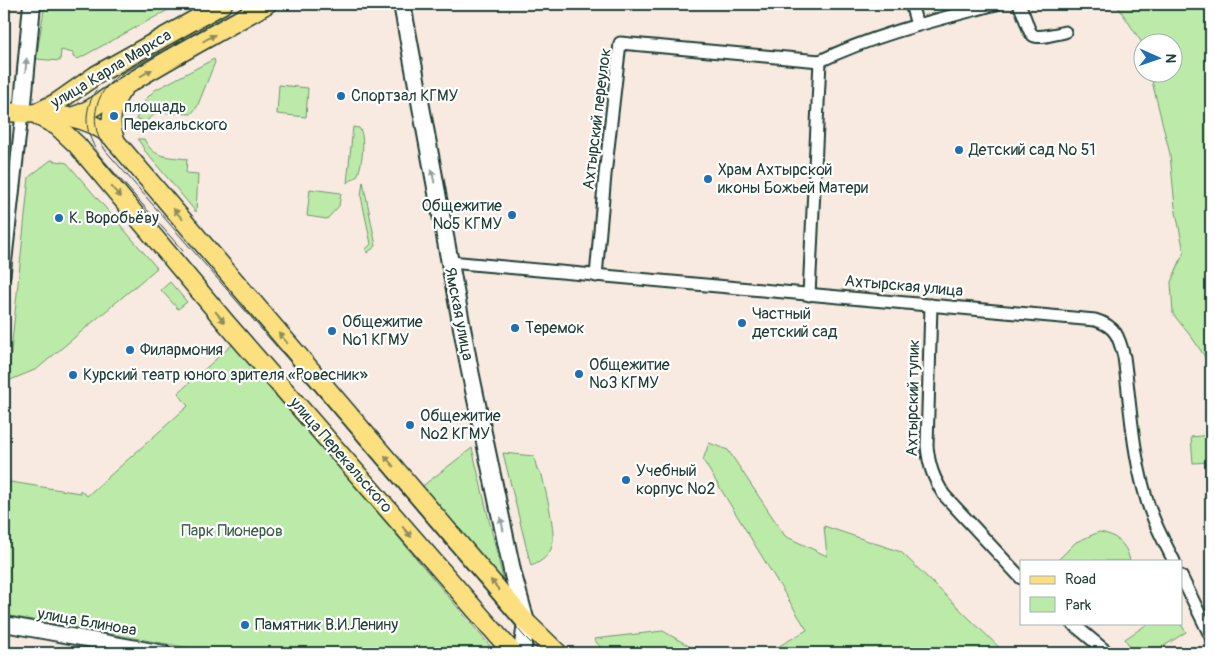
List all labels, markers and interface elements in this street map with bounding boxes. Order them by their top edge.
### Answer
street label: улица Карла Маркса [46,25,175,113]
north arrow [1132,32,1182,82]
one-way arrow [202,33,215,42]
street label: Ахтырский переулок [578,47,616,191]
text: N [1162,53,1179,63]
one-way arrow [23,57,31,73]
one-way arrow [140,69,153,78]
place label: Спортзал КГМУ [351,86,459,106]
marker: Спортзал КГМУ [335,90,347,102]
place label: площадь Перекальского [124,97,228,135]
marker: площадь Перекальского [108,110,120,122]
place label: Детский сад № 51 [968,140,1096,160]
marker: Детский сад № 51 [953,144,965,156]
place label: Храм Ахтырской иконы Божьей Матери [718,160,868,198]
one-way arrow [429,168,437,183]
marker: Храм Ахтырской иконы Божьей Матери [702,173,714,185]
one-way arrow [110,186,121,199]
place label: Общежитие №5 КГМУ [421,196,502,234]
place label: К. Воробьёву [69,208,159,228]
one-way arrow [172,209,184,221]
marker: Общежитие №5 КГМУ [506,209,518,221]
marker: К. Воробьёву [53,212,65,224]
street label: Ямская улица [440,266,478,362]
street label: Ахтырская улица [844,271,964,301]
place label: Частный детский сад [752,304,838,342]
one-way arrow [215,310,226,323]
place label: Общежитие №1 КГМУ [342,312,423,350]
marker: Частный детский сад [736,317,748,329]
place label: Теремок [525,318,585,338]
marker: Теремок [509,322,521,334]
marker: Общежитие №1 КГМУ [326,325,338,337]
one-way arrow [278,331,289,344]
street label: Ахтырский тупик [902,339,924,457]
place label: Филармония [140,340,223,360]
marker: Филармония [124,344,136,356]
place label: Общежитие №3 КГМУ [589,355,670,393]
place label: Курский театр юного зрителя «Ровесник» [83,365,368,385]
marker: Общежитие №3 КГМУ [573,368,585,380]
marker: Курский театр юного зрителя «Ровесник» [67,369,79,381]
street label: улица Перекальского [285,392,397,517]
place label: Общежитие №2 КГМУ [420,406,501,444]
marker: Общежитие №2 КГМУ [404,419,416,431]
one-way arrow [383,456,395,468]
place label: Учебный корпус №2 [636,461,715,499]
marker: Учебный корпус №2 [620,474,632,486]
one-way arrow [498,516,506,531]
park label: Парк Пионеров [181,521,283,541]
one-way arrow [402,525,413,538]
legend [1020,560,1182,624]
text: Road [1065,570,1096,589]
one-way arrow [489,579,500,592]
text: Park [1065,596,1092,615]
street label: улица Блинова [35,603,138,641]
place label: Памятник В.И.Ленину [255,615,398,635]
marker: Памятник В.И.Ленину [239,619,251,631]

